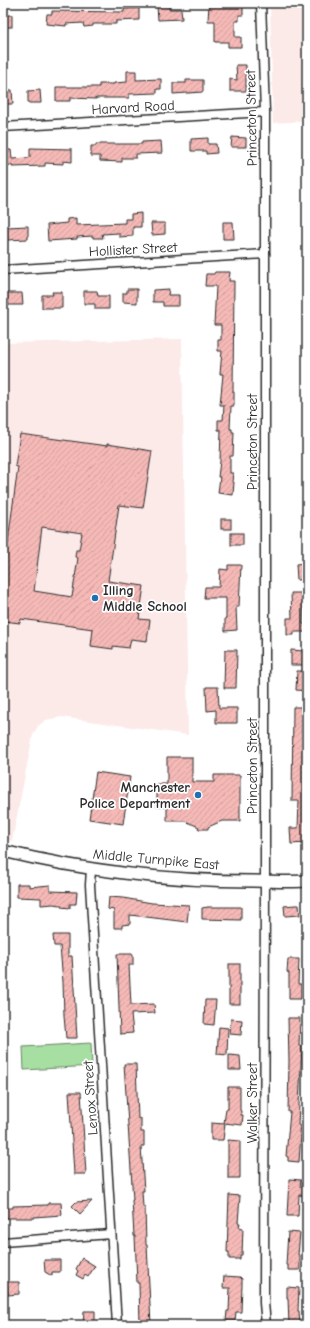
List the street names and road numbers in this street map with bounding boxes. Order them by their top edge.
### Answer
street label: Princeton Street [242,69,261,166]
street label: Harvard Road [91,97,175,118]
street label: Hollister Street [88,239,179,260]
street label: Princeton Street [244,393,261,490]
street label: Princeton Street [244,717,261,814]
street label: Middle Turnpike East [92,846,221,874]
street label: Lenox Street [79,1059,102,1136]
street label: Walker Street [244,1062,261,1143]

